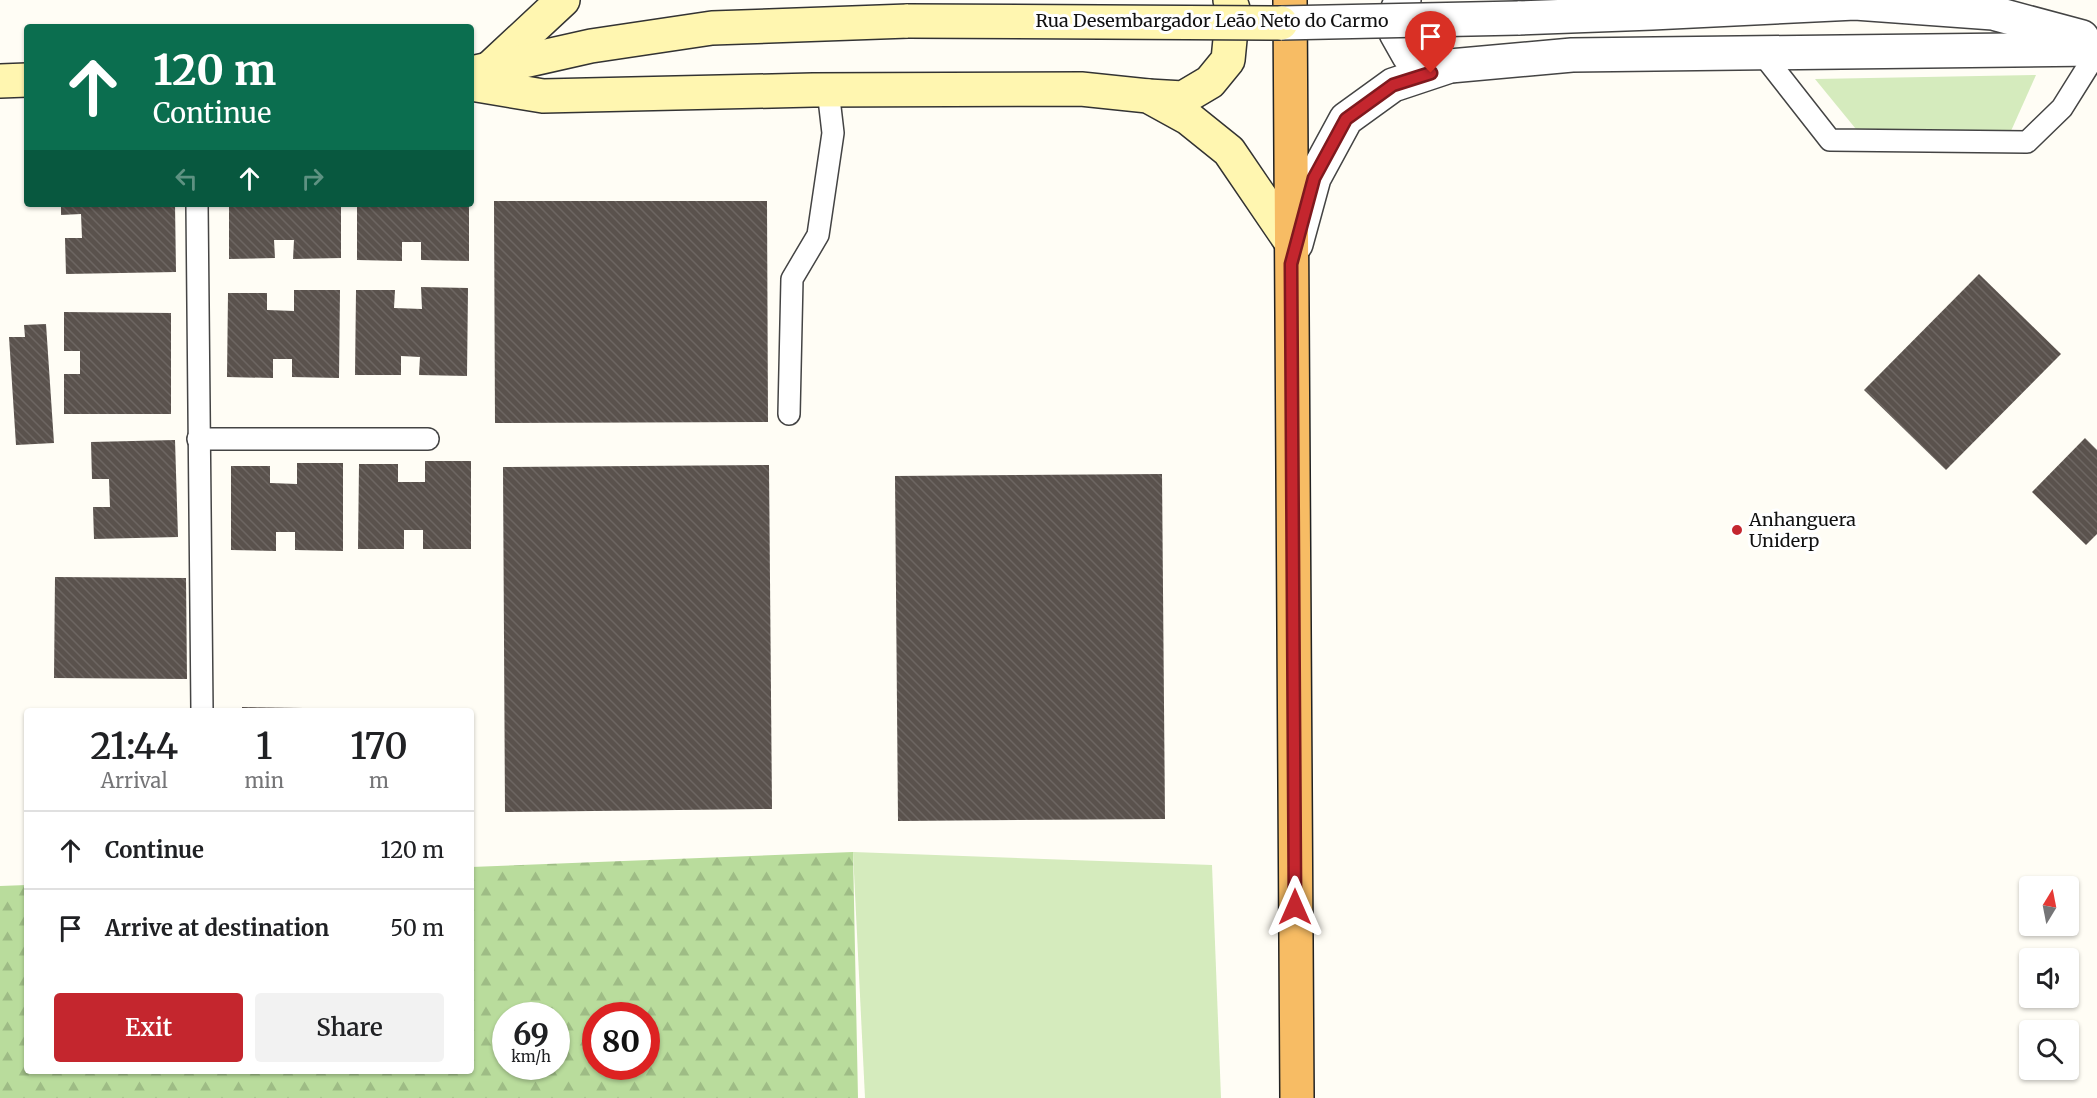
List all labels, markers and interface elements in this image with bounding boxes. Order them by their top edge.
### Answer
street label: Rua Desembargador Leão Neto do Carmo [1035,9,1389,32]
pin [1405,11,1456,73]
icon: arrive [1414,20,1447,53]
text: 120 m [153,44,276,96]
icon: ahead [54,48,132,126]
text: Continue [153,96,271,130]
icon: left [170,162,203,195]
icon: ahead [233,162,266,195]
icon: right [296,162,329,195]
place label: Anhanguera Uniderp [1748,508,1856,552]
marker: Anhanguera Uniderp [1730,523,1744,537]
text: 21:44 [90,724,178,769]
text: 1 [256,724,272,769]
text: 170 [350,724,408,769]
text: Arrival [101,768,168,793]
text: min [244,768,284,793]
text: m [369,768,389,793]
icon: ahead [54,834,87,867]
text: Continue [105,836,204,864]
text: 120 m [380,836,444,864]
position arrow [1263,875,1327,939]
north arrow [2019,876,2079,936]
map controls [2019,876,2079,1080]
icon: arrive [54,912,87,945]
text: Arrive at destination [105,914,329,942]
text: 50 m [390,914,444,942]
button: sound [2019,948,2079,1008]
button: Exit [54,993,243,1062]
button: Share [255,993,444,1062]
speed limit sign: 80 [582,1002,660,1080]
text: 69 [513,1015,549,1053]
button: search [2019,1020,2079,1080]
text: km/h [511,1047,551,1066]

